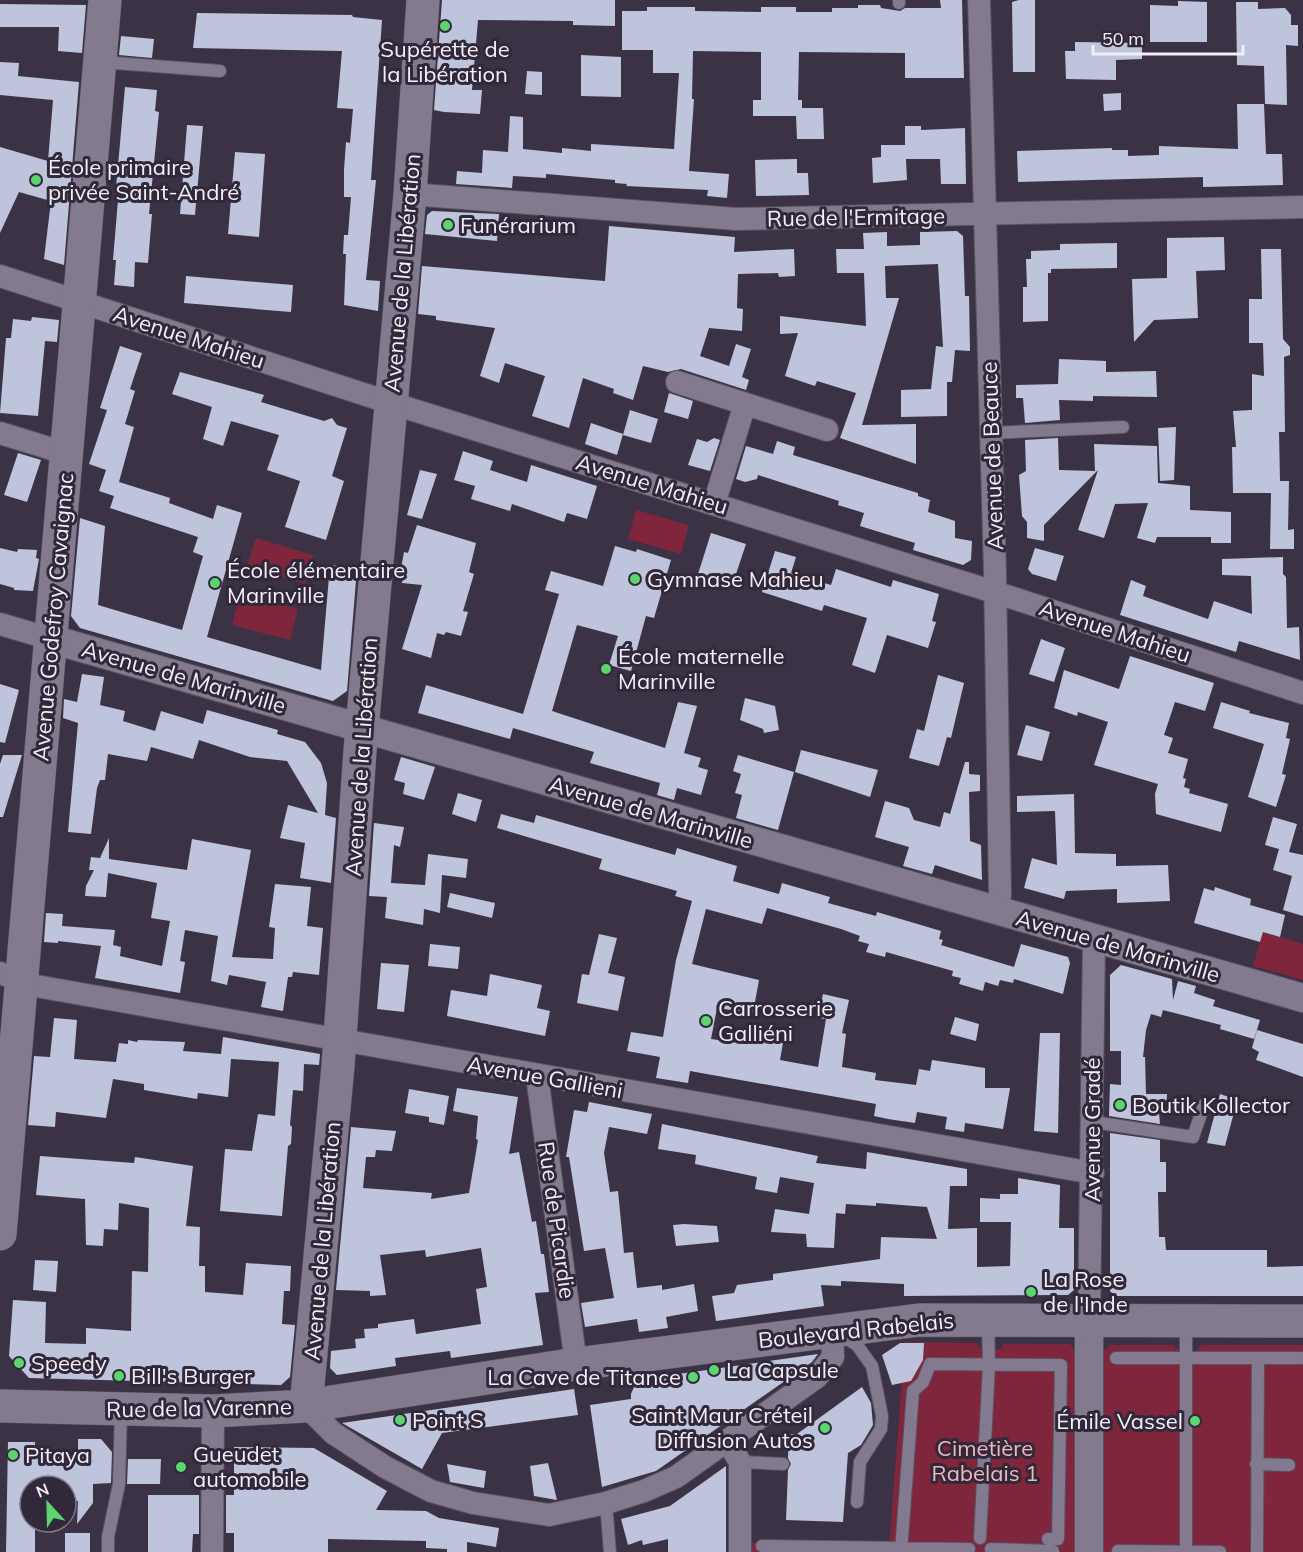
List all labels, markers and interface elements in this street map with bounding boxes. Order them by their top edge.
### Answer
scale bar [1093,18,1243,56]
marker: Supérette de la Libération [438,19,452,33]
text: 50 m [1102,27,1144,50]
place label: Supérette de la Libération [380,35,510,88]
place label: École primaire privée Saint-André [48,153,239,206]
street label: Avenue de la Libération [378,153,426,393]
marker: École primaire privée Saint-André [29,173,43,187]
street label: Rue de l'Ermitage [767,201,945,233]
place label: Funérarium [460,211,576,239]
marker: Funérarium [441,218,455,232]
street label: Avenue Mahieu [110,299,268,375]
street label: Avenue de Beauce [975,361,1009,551]
street label: Avenue Mahieu [573,448,731,520]
street label: Avenue Godefroy Cavaignac [26,472,80,762]
place label: École élémentaire Marinville [227,556,405,609]
place label: Gymnase Mahieu [647,565,824,593]
marker: Gymnase Mahieu [628,572,642,586]
marker: École élémentaire Marinville [208,576,222,590]
street label: Avenue Mahieu [1036,593,1194,669]
street label: Avenue de Marinville [79,634,289,720]
street label: Avenue de la Libération [339,637,383,877]
place label: École maternelle Marinville [618,642,784,695]
marker: École maternelle Marinville [599,662,613,676]
street label: Avenue de Marinville [546,769,756,855]
street label: Avenue de Marinville [1013,903,1223,989]
place label: Carrosserie Galliéni [718,994,833,1047]
marker: Carrosserie Galliéni [699,1014,713,1028]
street label: Avenue Gallieni [465,1050,625,1104]
street label: Avenue Gradé [1078,1058,1106,1202]
place label: Boutik Kollector [1132,1091,1290,1119]
marker: Boutik Kollector [1113,1098,1127,1112]
street label: Avenue de la Libération [298,1121,346,1361]
street label: Rue de Picardie [532,1140,582,1300]
place label: La Rose de l'Inde [1043,1265,1128,1318]
marker: La Rose de l'Inde [1024,1285,1038,1299]
street label: Boulevard Rabelais [757,1306,955,1354]
place label: Speedy [31,1349,107,1377]
marker: Speedy [12,1356,26,1370]
place label: La Capsule [726,1356,839,1384]
place label: Bill's Burger [131,1362,252,1390]
place label: La Cave de Titance [487,1363,681,1391]
marker: La Capsule [707,1363,721,1377]
marker: Bill's Burger [112,1369,126,1383]
marker: La Cave de Titance [686,1370,700,1384]
street label: Rue de la Varenne [106,1392,292,1424]
place label: Saint Maur Créteil Diffusion Autos [631,1401,813,1454]
place label: Point S [412,1406,484,1434]
place label: Émile Vassel [1056,1407,1183,1435]
marker: Point S [393,1413,407,1427]
marker: Émile Vassel [1188,1414,1202,1428]
marker: Saint Maur Créteil Diffusion Autos [818,1421,832,1435]
park label: Cimetière Rabelais 1 [931,1434,1039,1487]
place label: Gueudet automobile [193,1440,307,1493]
place label: Pitaya [25,1441,90,1469]
marker: Pitaya [6,1448,20,1462]
marker: Gueudet automobile [174,1460,188,1474]
north arrow [18,1474,78,1534]
text: N [33,1479,52,1502]

